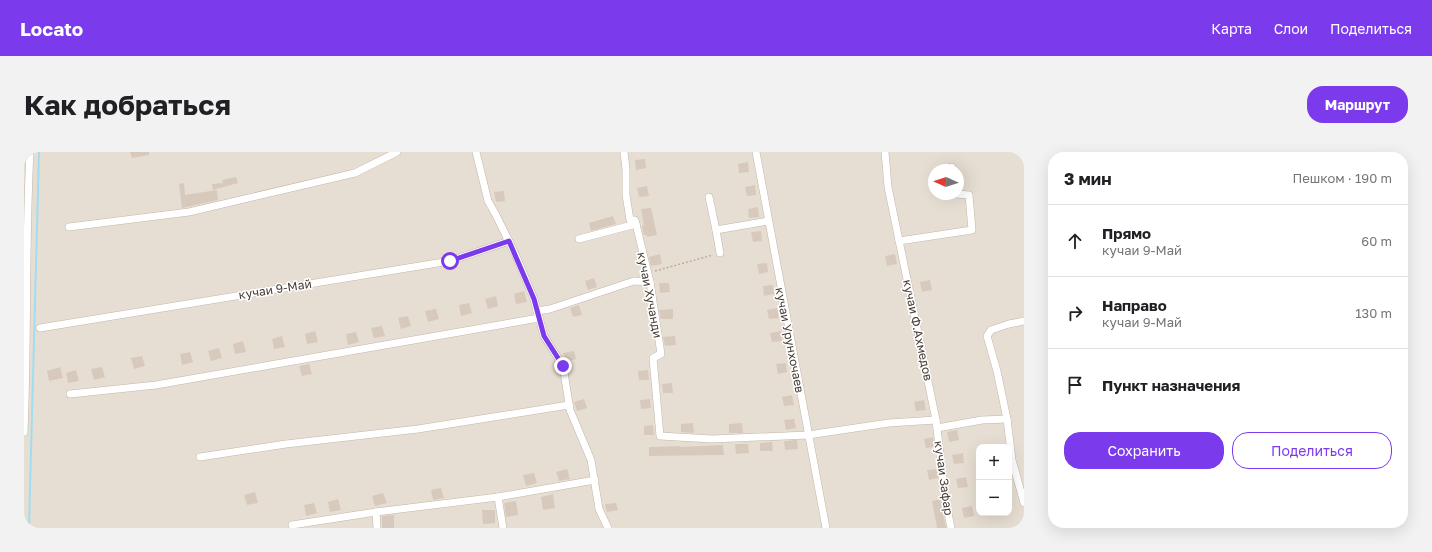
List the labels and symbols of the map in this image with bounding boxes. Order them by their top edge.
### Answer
north arrow [928,164,964,200]
street label: кучаи Хучанди [634,251,666,339]
route start [441,252,459,270]
street label: кучаи 9-Май [237,276,313,302]
street label: кучаи Ф.Ахмедов [900,278,936,382]
street label: кучаи Урунхочаев [772,286,808,394]
route end [554,357,572,375]
street label: кучаи Зафар [931,440,957,516]

